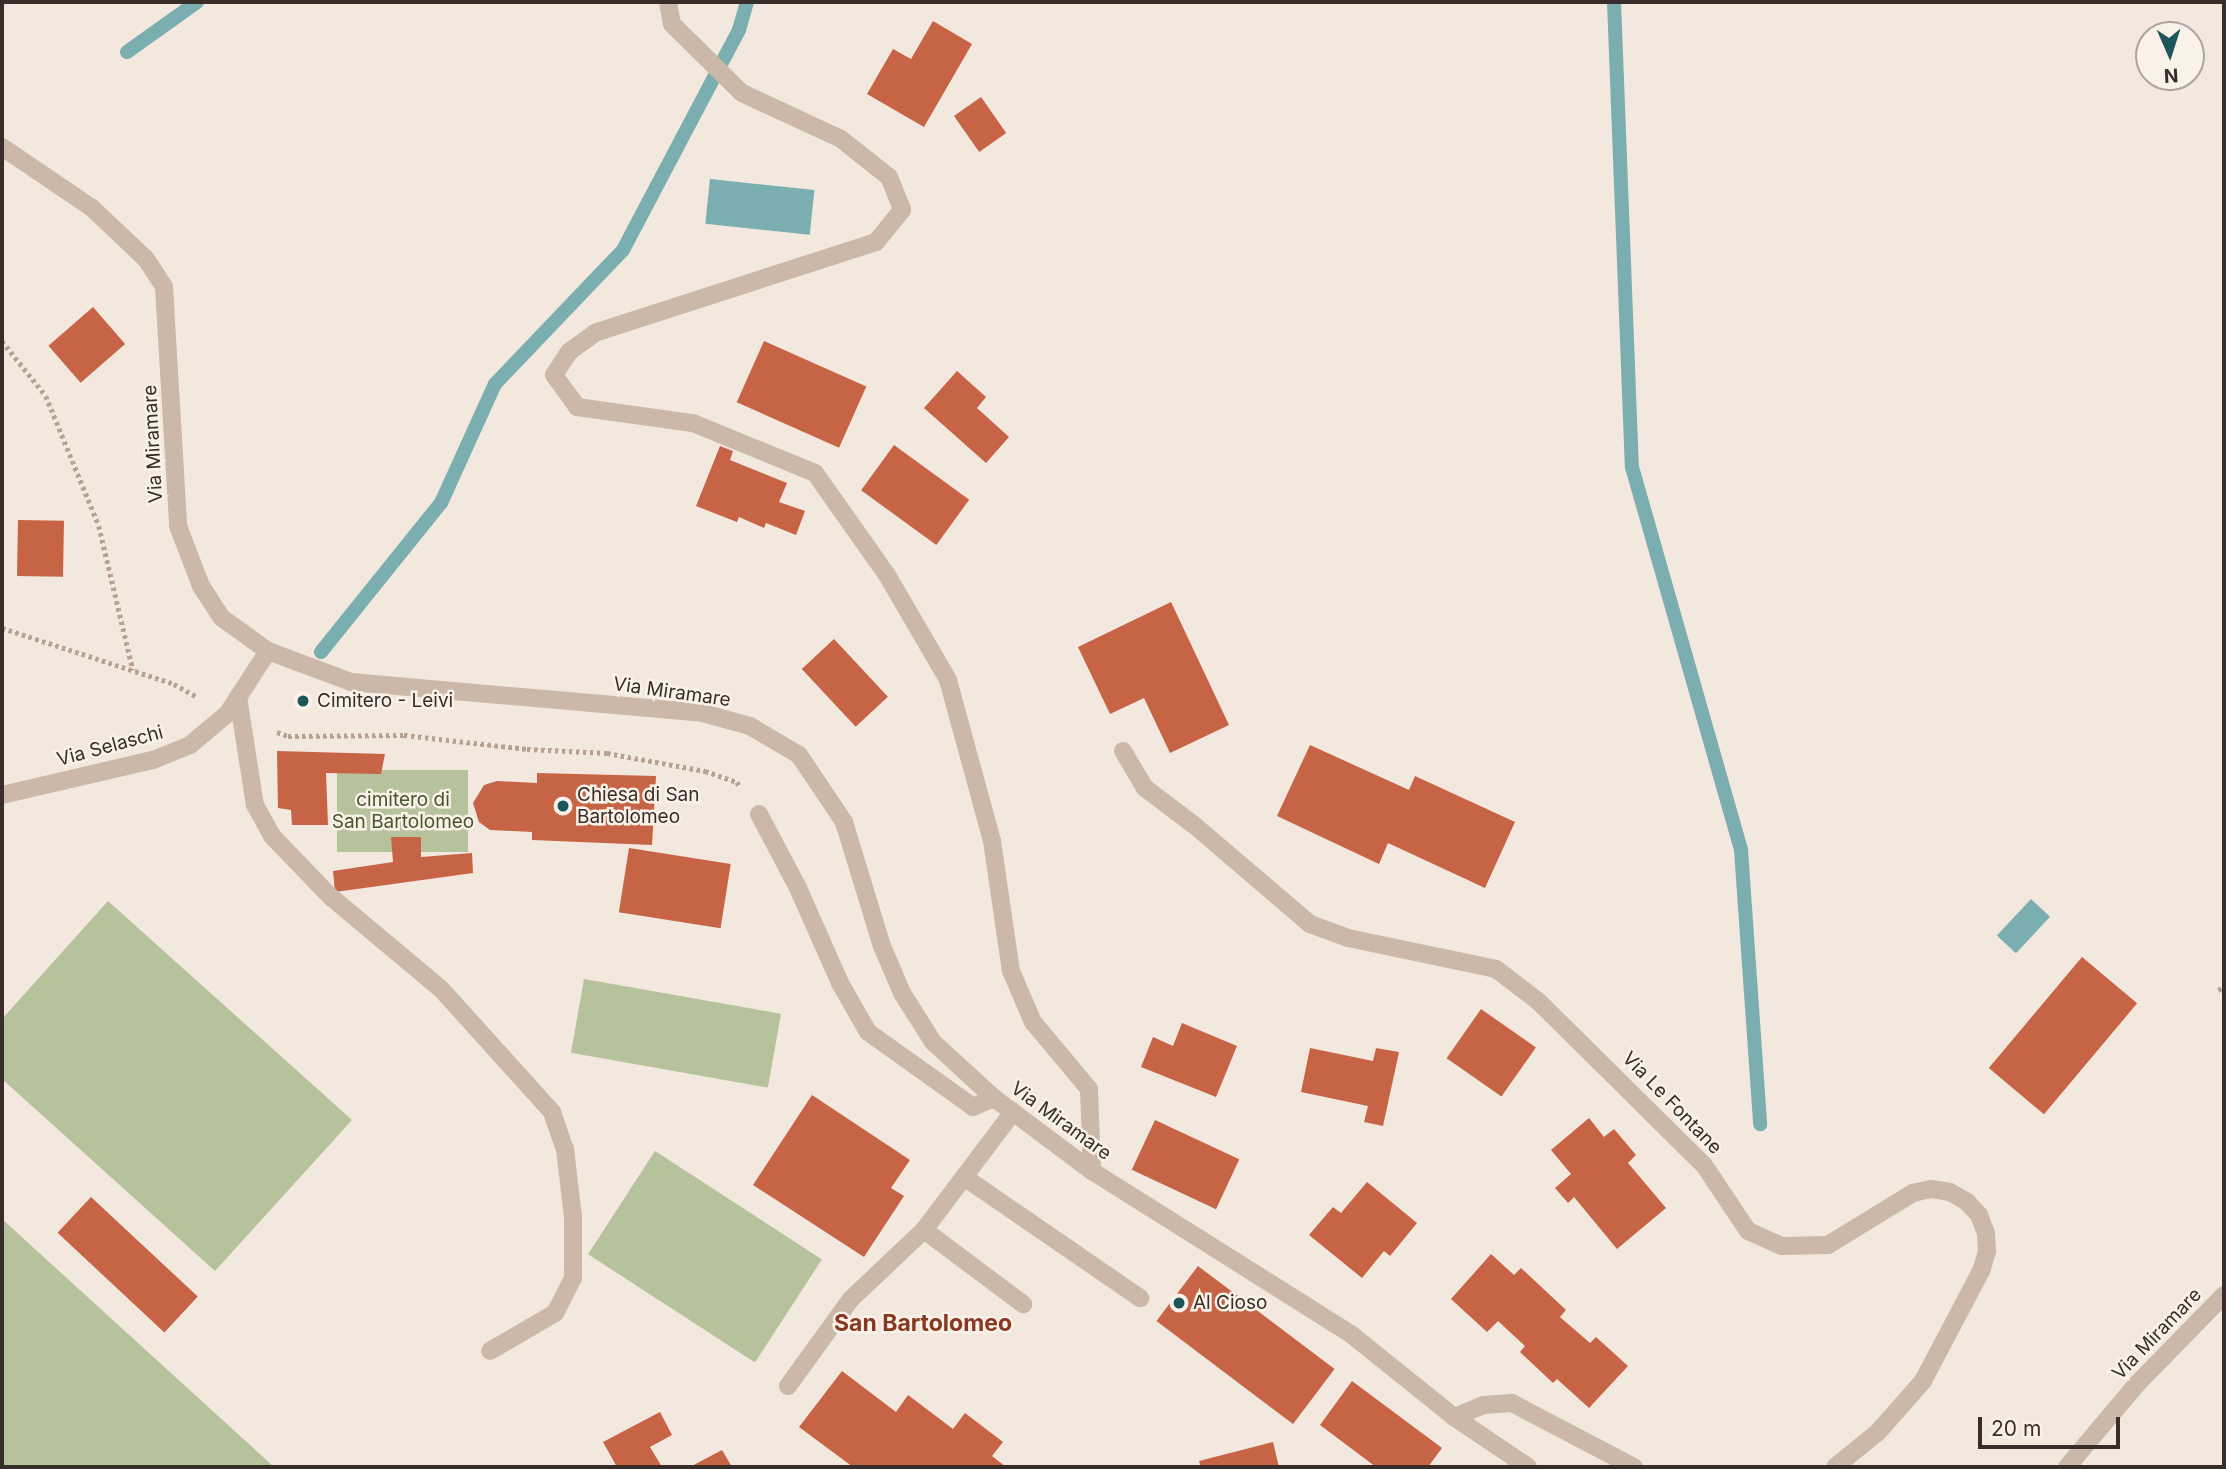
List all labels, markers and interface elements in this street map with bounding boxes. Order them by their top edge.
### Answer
north arrow [2135,21,2205,91]
text: N [2163,64,2179,87]
street label: Via Miramare [139,384,167,504]
street label: Via Miramare [612,672,732,712]
place label: Cimitero - Leivi [317,690,453,712]
marker: Cimitero - Leivi [295,693,311,709]
street label: Via Selaschi [54,721,166,771]
place label: Chiesa di San Bartolomeo [577,784,699,828]
park label: cimitero di San Bartolomeo [332,789,474,833]
marker: Chiesa di San Bartolomeo [555,798,571,814]
street label: Via Le Fontane [1618,1047,1726,1159]
street label: Via Miramare [1006,1077,1116,1165]
street label: Via Miramare [2108,1283,2206,1385]
place label: Al Cioso [1193,1292,1267,1314]
marker: Al Cioso [1171,1295,1187,1311]
district label: San Bartolomeo [834,1309,1012,1337]
scale bar [1981,1402,2123,1446]
text: 20 m [1991,1416,2041,1441]

